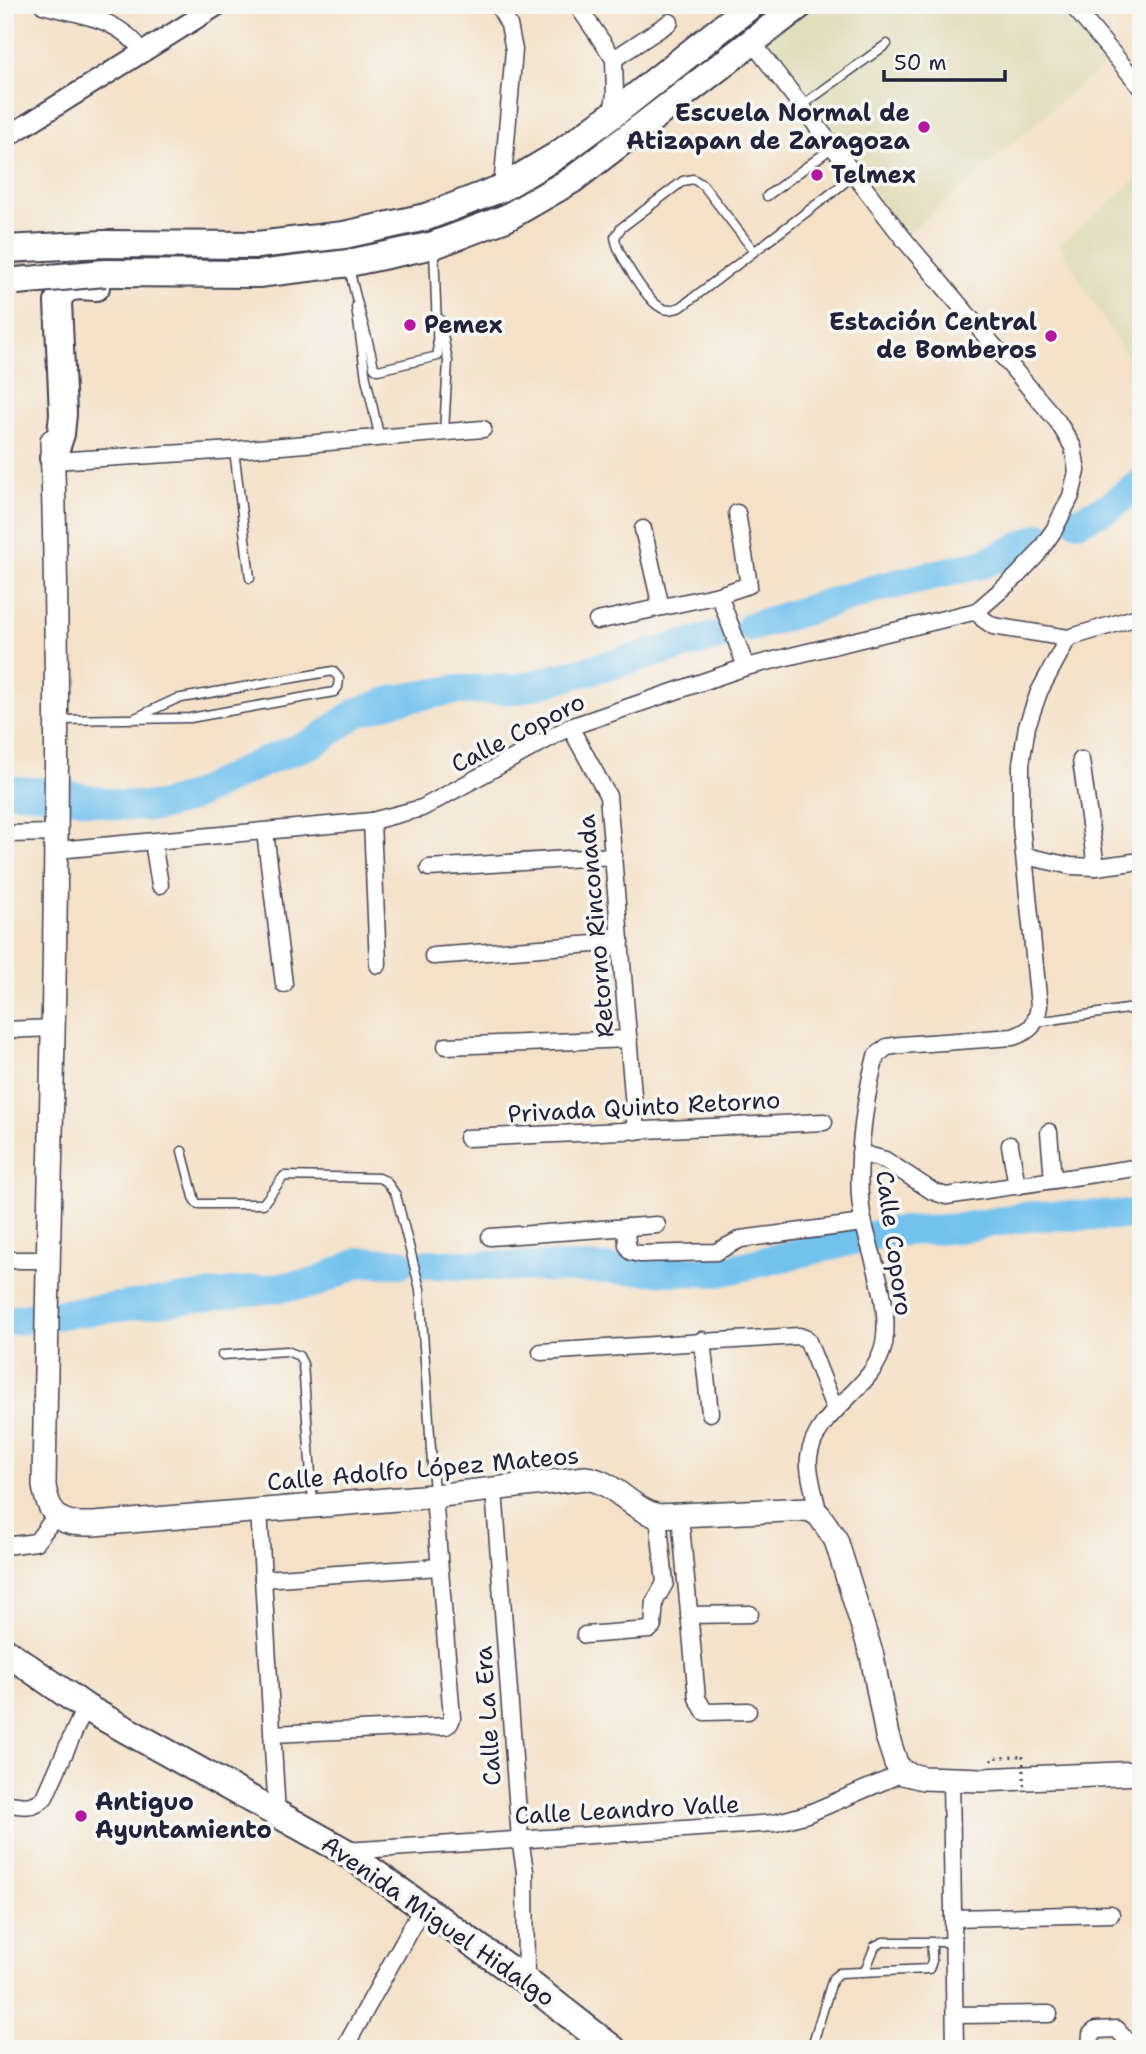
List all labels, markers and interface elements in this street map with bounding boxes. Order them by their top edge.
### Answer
scale bar [884,38,1004,82]
text: 50 m [894,49,947,77]
place label: Escuela Normal de Atizapan de Zaragoza [626,97,911,157]
marker: Escuela Normal de Atizapan de Zaragoza [916,119,932,135]
place label: Telmex [831,159,916,191]
marker: Telmex [809,167,825,183]
place label: Estación Central de Bomberos [829,306,1037,366]
place label: Pemex [424,309,503,341]
marker: Pemex [402,317,418,333]
marker: Estación Central de Bomberos [1043,328,1059,344]
street label: Calle Coporo [446,686,590,780]
street label: Retorno Rinconada [570,813,622,1039]
street label: Privada Quinto Retorno [507,1084,781,1130]
street label: Calle Coporo [868,1168,920,1318]
street label: Calle Adolfo López Mateos [266,1439,580,1499]
street label: Calle La Era [467,1645,509,1787]
place label: Antiguo Ayuntamiento [95,1786,272,1846]
street label: Calle Leandro Valle [514,1788,740,1832]
marker: Antiguo Ayuntamiento [73,1808,89,1824]
street label: Avenida Miguel Hidalgo [315,1828,561,2014]

